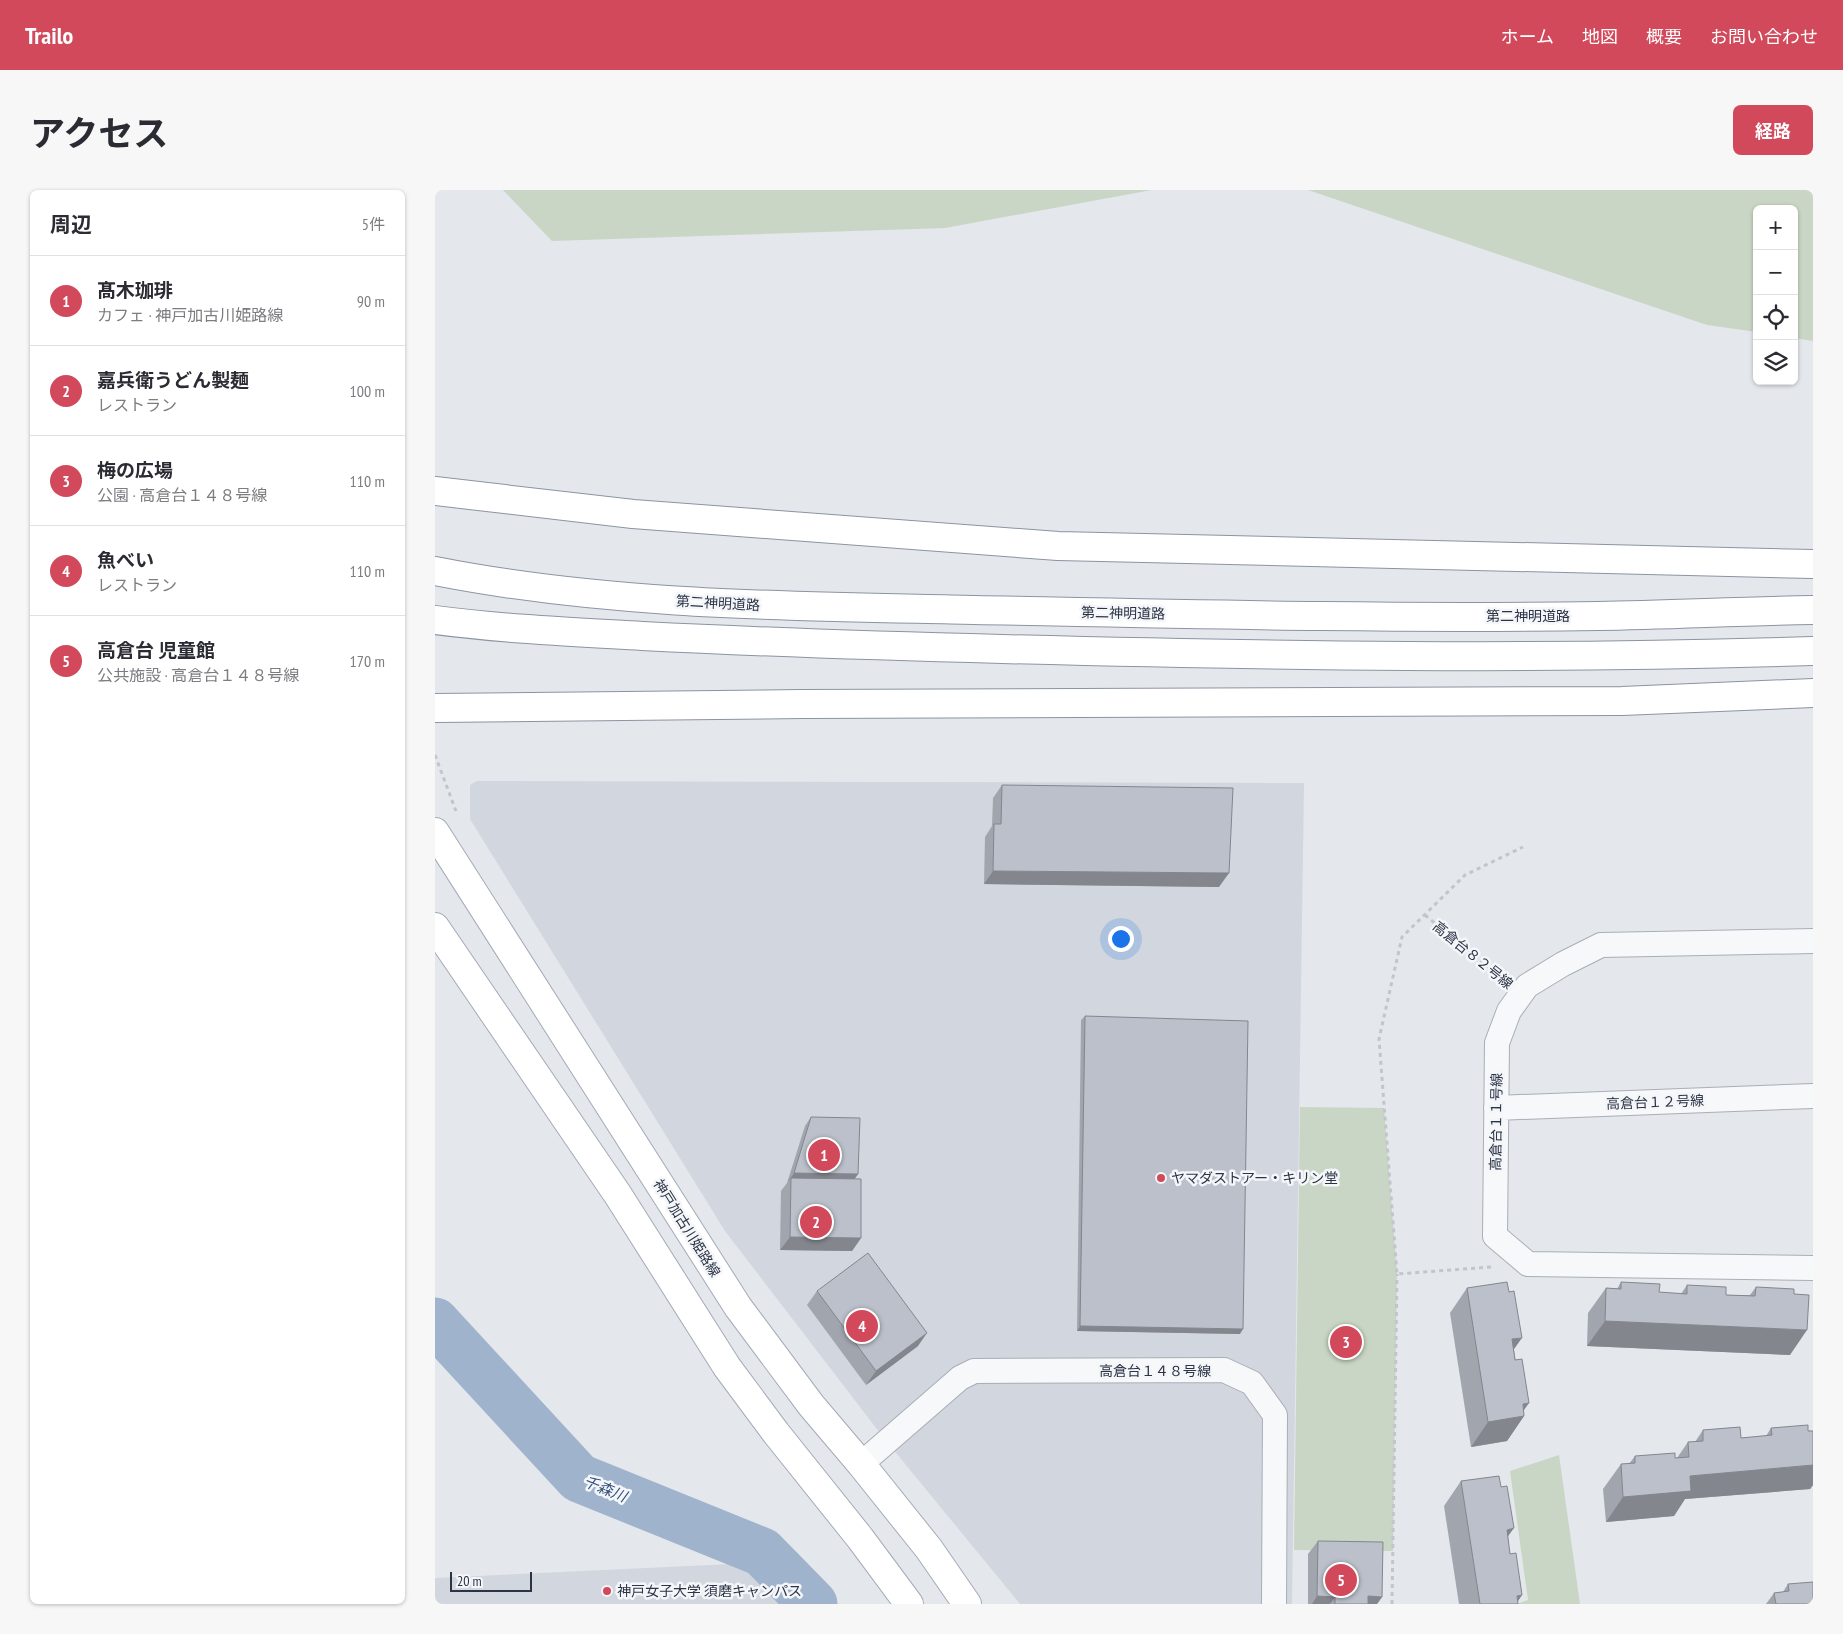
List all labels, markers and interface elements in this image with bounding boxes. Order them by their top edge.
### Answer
text: Trailo [25,20,73,51]
text: ホーム [1501,25,1554,48]
text: 地図 [1582,25,1618,48]
text: 概要 [1646,25,1682,48]
text: お問い合わせ [1710,25,1818,48]
button: 経路 [1733,105,1813,155]
text: アクセス [30,110,168,156]
map controls [1753,205,1798,385]
button: + [1753,205,1798,250]
text: 周辺 [50,211,92,238]
text: 5件 [362,214,385,234]
button: − [1753,250,1798,295]
text: 髙木珈琲 [97,278,173,302]
text: 1 [62,291,70,311]
text: 90 m [357,291,385,311]
button: locate [1753,295,1798,340]
text: カフェ · 神戸加古川姫路線 [97,305,283,325]
button: layers [1753,340,1798,385]
text: 嘉兵衛うどん製麺 [97,368,249,392]
text: 2 [62,381,70,401]
text: 100 m [350,381,385,401]
text: レストラン [97,395,177,415]
text: 梅の広場 [97,458,173,482]
text: 3 [62,471,70,491]
text: 110 m [350,471,385,491]
text: 公園 · 高倉台１４８号線 [97,485,267,505]
text: 魚べい [97,548,154,572]
text: 4 [62,561,70,581]
text: 110 m [350,561,385,581]
text: レストラン [97,575,177,595]
street label: 第二神明道路 [676,592,760,614]
street label: 第二神明道路 [1081,603,1165,623]
street label: 第二神明道路 [1486,607,1570,625]
text: 高倉台 児童館 [97,638,215,662]
text: 5 [62,651,70,671]
text: 170 m [350,651,385,671]
text: 公共施設 · 高倉台１４８号線 [97,665,299,685]
street label: 高倉台８２号線 [1429,917,1517,993]
your location [1108,926,1134,952]
street label: 高倉台１１号線 [1486,1073,1506,1171]
street label: 高倉台１２号線 [1606,1091,1704,1113]
pin: 1 [808,1136,840,1174]
place label: ヤマダストアー・キリン堂 [1171,1169,1338,1187]
marker: ヤマダストアー・キリン堂 [1155,1172,1167,1184]
street label: 神戸加古川姫路線 [650,1176,724,1280]
pin: 2 [800,1203,832,1241]
pin: 4 [846,1307,878,1345]
pin: 3 [1330,1323,1362,1361]
street label: 高倉台１４８号線 [1099,1362,1211,1380]
water label: 千森川 [581,1471,631,1507]
pin: 5 [1325,1561,1357,1599]
scale bar [450,1569,533,1592]
text: 20 m [457,1572,482,1590]
place label: 神戸女子大学 須磨キャンパス [617,1582,802,1600]
marker: 神戸女子大学 須磨キャンパス [601,1585,613,1597]

